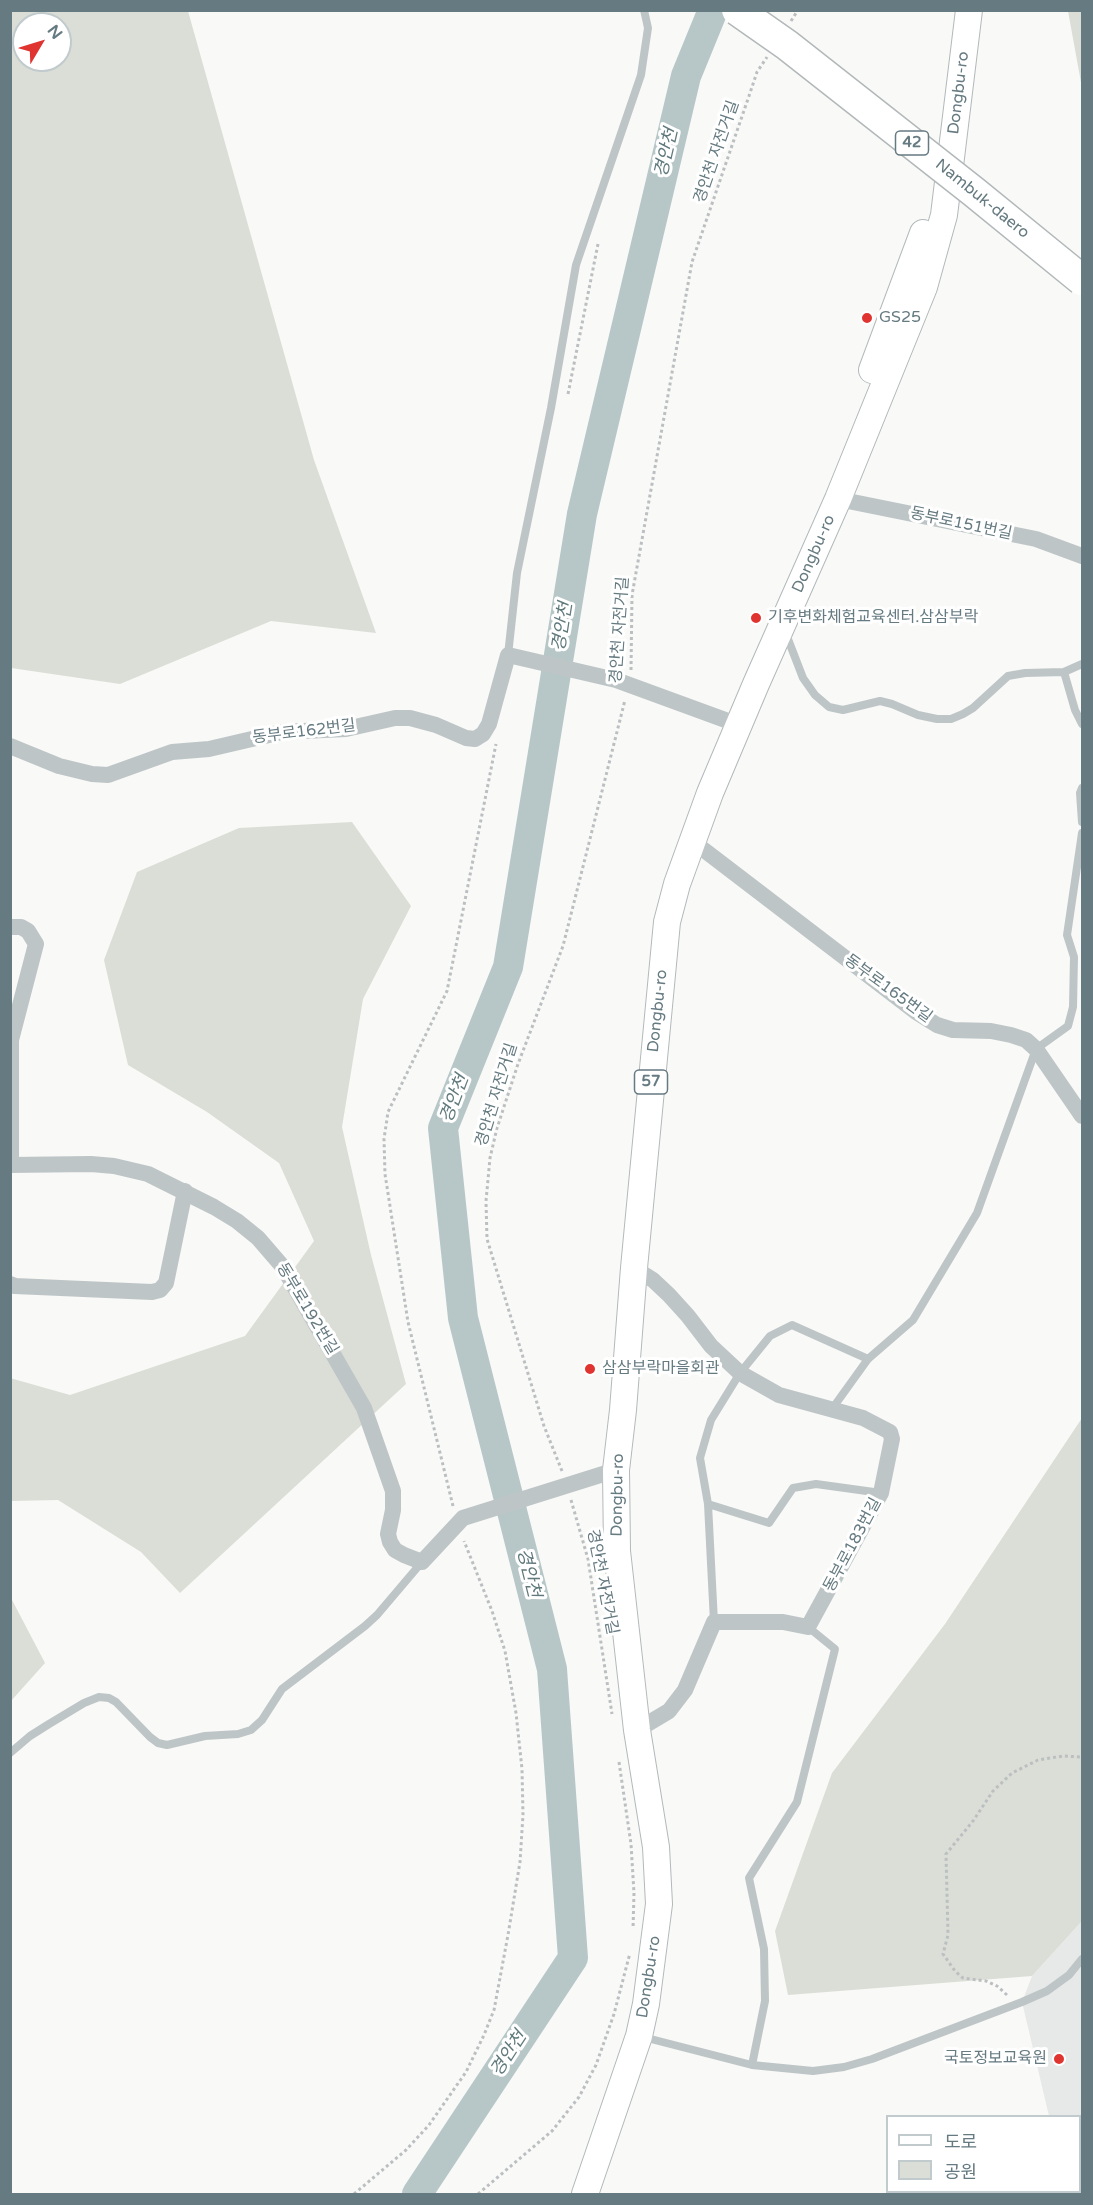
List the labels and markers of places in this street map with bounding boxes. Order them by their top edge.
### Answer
place label: GS25 [879,308,921,328]
marker: GS25 [860,311,874,325]
place label: 기후변화체험교육센터.삼삼부락 [768,608,978,628]
marker: 기후변화체험교육센터.삼삼부락 [749,611,763,625]
place label: 삼삼부락마을회관 [602,1359,720,1379]
marker: 삼삼부락마을회관 [583,1362,597,1376]
place label: 국토정보교육원 [944,2049,1047,2069]
marker: 국토정보교육원 [1052,2052,1066,2066]

